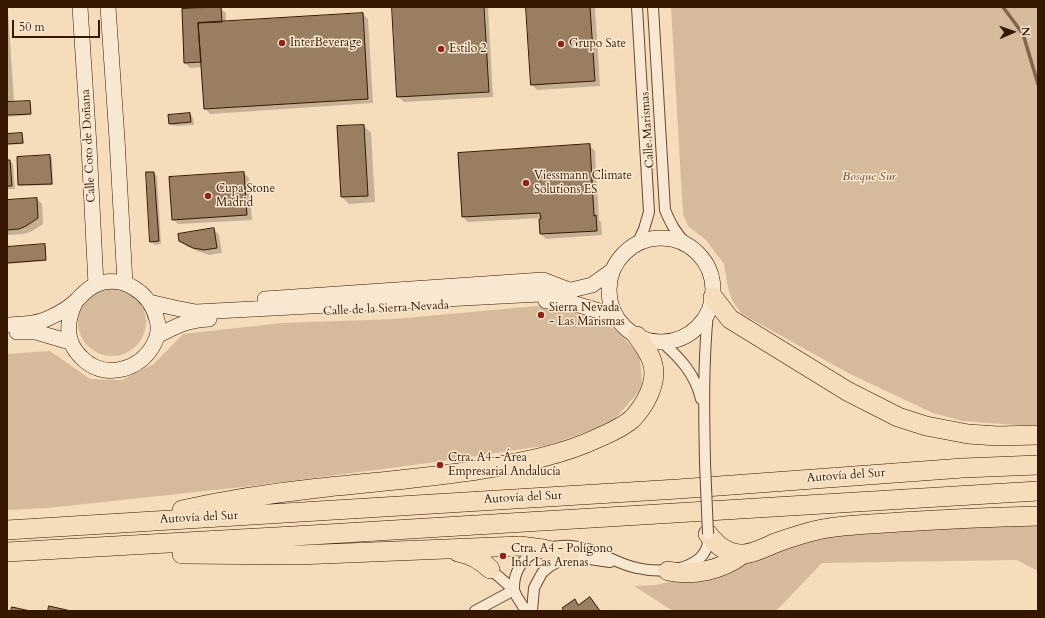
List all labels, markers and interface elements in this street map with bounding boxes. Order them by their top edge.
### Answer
scale bar [14,12,102,38]
north arrow [993,12,1033,52]
text: 50 m [19,19,45,35]
text: N [1018,27,1033,37]
place label: InterBeverage [290,36,361,50]
place label: Grupo Sate [569,37,626,51]
marker: InterBeverage [277,38,287,48]
marker: Grupo Sate [556,39,566,49]
place label: Estilo 2 [449,42,486,56]
marker: Estilo 2 [436,44,446,54]
street label: Calle Coto de Doñana [79,89,99,203]
street label: Calle Marismas [638,91,658,169]
place label: Viessmann Climate Solutions ES [534,169,632,197]
park label: Bosque Sur [842,170,896,184]
marker: Viessmann Climate Solutions ES [521,178,531,188]
place label: Cupa Stone Madrid [216,182,275,210]
marker: Cupa Stone Madrid [203,191,213,201]
street label: Calle de la Sierra Nevada [323,299,449,319]
place label: Sierra Nevada - Las Marismas [549,301,625,329]
marker: Sierra Nevada - Las Marismas [536,310,546,320]
place label: Ctra. A4 - Área Empresarial Andalucía [448,451,561,479]
marker: Ctra. A4 - Área Empresarial Andalucía [435,460,445,470]
street label: Autovía del Sur [806,466,886,486]
street label: Autovía del Sur [484,489,562,507]
street label: Autovía del Sur [160,509,238,527]
place label: Ctra. A4 - Polígono Ind. Las Arenas [511,542,613,570]
marker: Ctra. A4 - Polígono Ind. Las Arenas [498,551,508,561]

